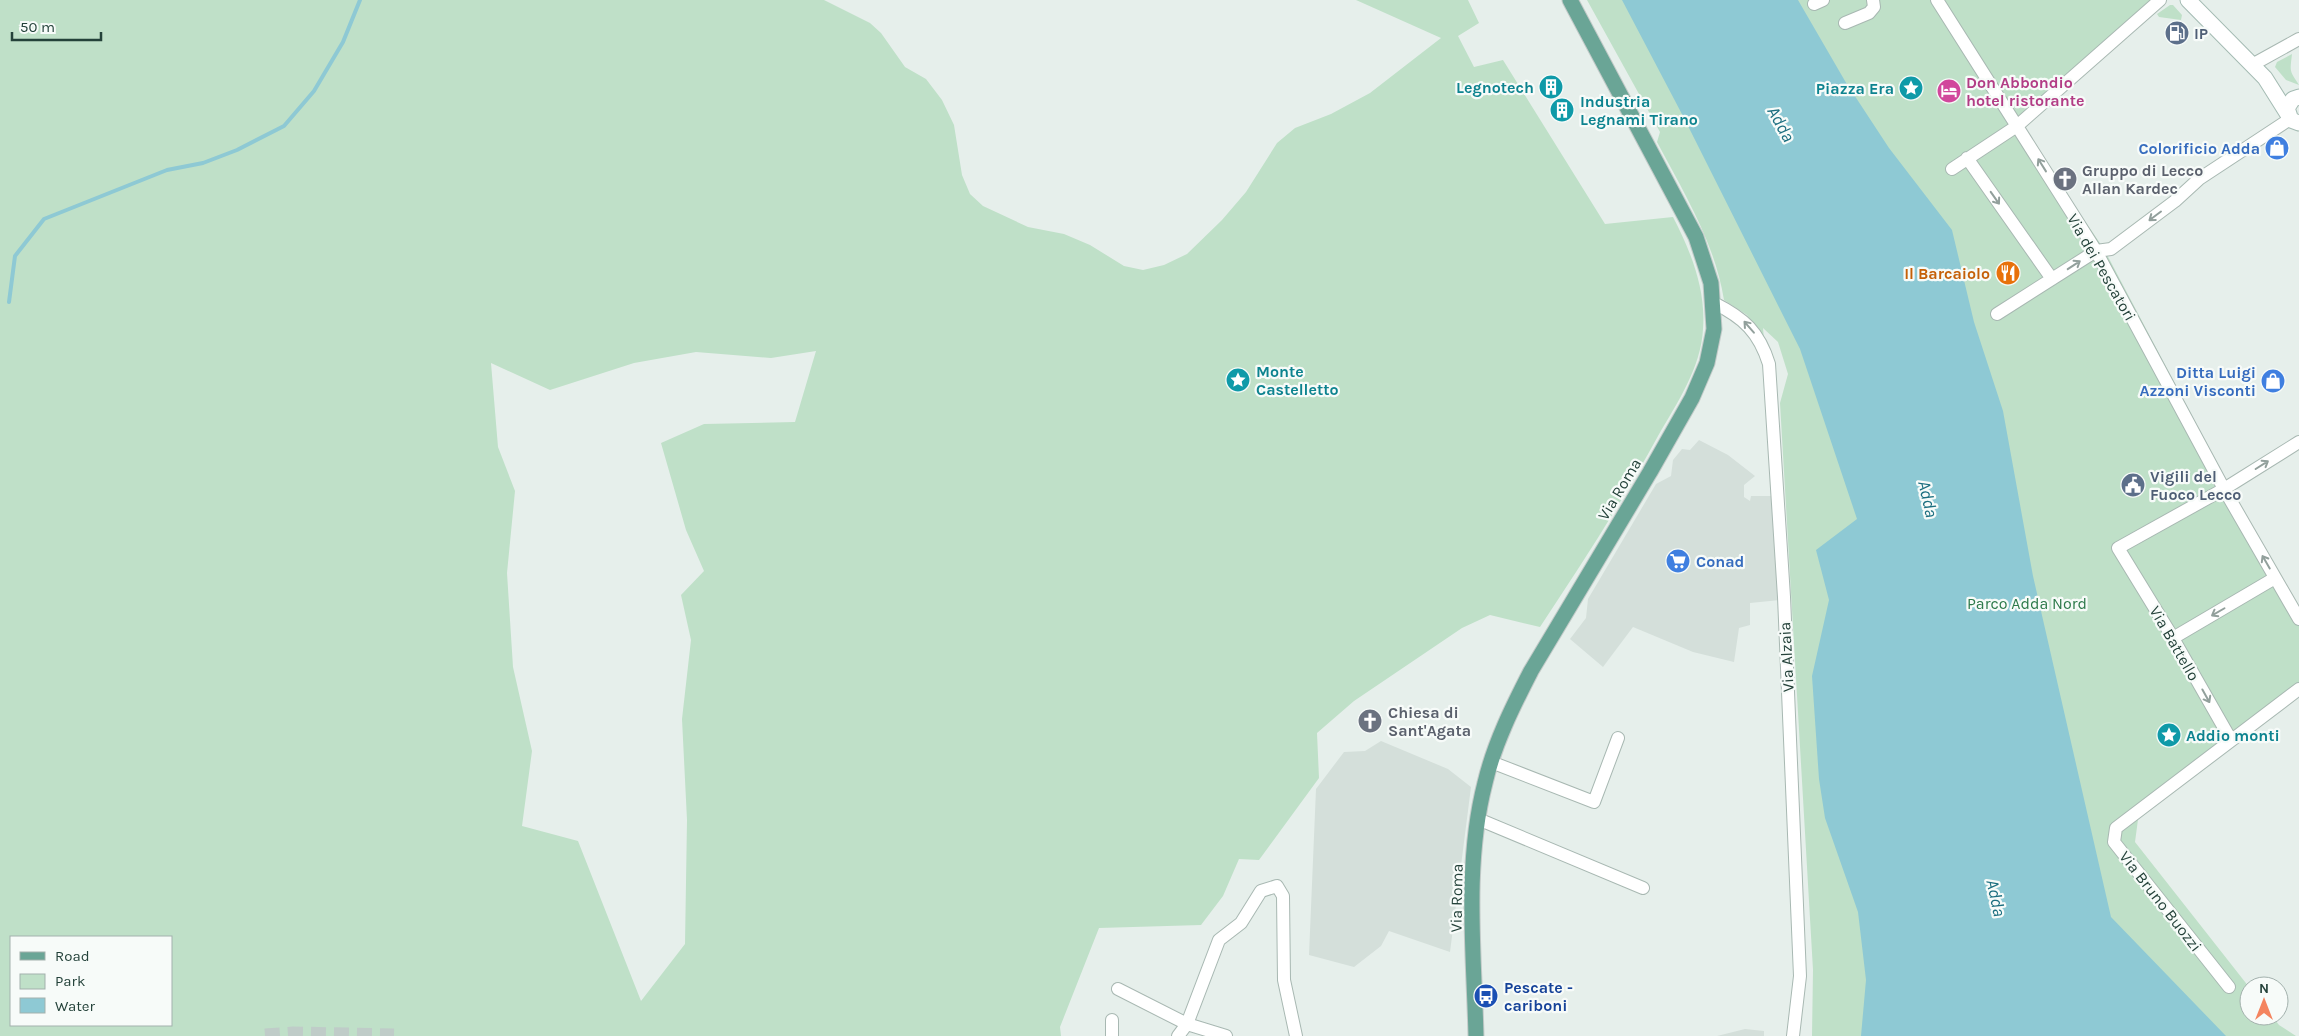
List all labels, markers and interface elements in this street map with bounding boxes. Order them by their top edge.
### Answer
scale bar [12,10,101,42]
text: 50 m [20,18,55,36]
fuel station icon: IP [2164,20,2190,46]
place label: IP [2194,24,2208,43]
place label: Don Abbondio hotel ristorante [1966,73,2084,110]
building icon: Legnotech [1538,74,1564,100]
place icon: Piazza Era [1898,75,1924,101]
place label: Legnotech [1456,78,1534,97]
hotel icon: Don Abbondio hotel ristorante [1936,78,1962,104]
place label: Piazza Era [1816,79,1894,98]
place label: Industria Legnami Tirano [1580,92,1698,129]
building icon: Industria Legnami Tirano [1549,97,1575,123]
water label: Adda [1762,102,1800,146]
shop icon: Colorificio Adda [2264,135,2290,161]
place label: Colorificio Adda [2138,139,2260,158]
one-way arrow [2036,158,2047,172]
place label: Gruppo di Lecco Allan Kardec [2082,161,2203,198]
church icon: Gruppo di Lecco Allan Kardec [2052,166,2078,192]
one-way arrow [1990,191,2000,205]
street label: Via dei Pescatori [2063,210,2140,324]
one-way arrow [2149,210,2162,221]
restaurant icon: Il Barcaiolo [1995,260,2021,286]
one-way arrow [2066,260,2080,270]
place label: Il Barcaiolo [1904,264,1990,283]
one-way arrow [1743,320,1755,333]
place label: Monte Castelletto [1256,362,1339,399]
place label: Ditta Luigi Azzoni Visconti [2139,363,2256,400]
place icon: Monte Castelletto [1225,367,1251,393]
shop icon: Ditta Luigi Azzoni Visconti [2260,368,2286,394]
street label: Via Roma [1594,455,1645,524]
one-way arrow [2254,460,2268,470]
place label: Vigili del Fuoco Lecco [2150,467,2241,504]
public building icon: Vigili del Fuoco Lecco [2120,472,2146,498]
water label: Adda [1913,478,1943,520]
supermarket icon: Conad [1665,548,1691,574]
place label: Conad [1696,552,1744,571]
one-way arrow [2260,555,2270,569]
park label: Parco Adda Nord [1967,594,2087,613]
street label: Via Battello [2146,603,2204,684]
one-way arrow [2211,607,2225,617]
street label: Via Alzaia [1775,622,1798,692]
one-way arrow [2201,688,2211,703]
place label: Chiesa di Sant'Agata [1388,703,1471,740]
church icon: Chiesa di Sant'Agata [1357,708,1383,734]
place icon: Addio monti [2156,722,2182,748]
place label: Addio monti [2186,726,2280,745]
street label: Via Bruno Buozzi [2115,847,2206,955]
street label: Via Roma [1446,863,1467,933]
water label: Adda [1981,877,2011,919]
legend [10,936,172,1026]
text: Road [55,947,90,965]
text: Park [55,972,85,990]
north arrow [2239,976,2289,1026]
place label: Pescate - cariboni [1504,978,1573,1015]
text: N [2259,980,2269,997]
bus stop icon: Pescate - cariboni [1473,983,1499,1009]
text: Water [55,997,96,1015]

